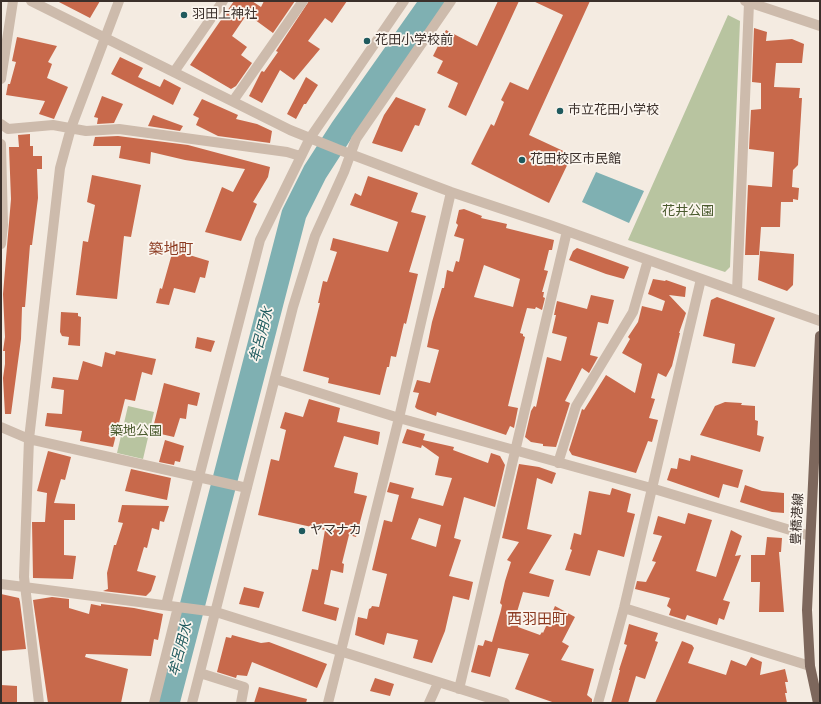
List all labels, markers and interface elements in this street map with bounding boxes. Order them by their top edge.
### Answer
place label: 羽田上神社 [192,7,257,23]
marker: 羽田上神社 [179,10,189,20]
place label: 花田小学校前 [375,33,453,49]
marker: 花田小学校前 [362,36,372,46]
place label: 市立花田小学校 [568,103,659,119]
marker: 市立花田小学校 [555,106,565,116]
place label: 花田校区市民館 [530,152,621,168]
marker: 花田校区市民館 [517,155,527,165]
park label: 花井公園 [662,204,714,220]
district label: 築地町 [149,241,193,259]
water label: 牟呂用水 [247,306,277,364]
park label: 築地公園 [110,424,162,440]
street label: 豊橋港線 [789,493,807,545]
place label: ヤマナカ [310,523,362,539]
marker: ヤマナカ [297,526,307,536]
district label: 西羽田町 [507,611,567,629]
water label: 牟呂用水 [166,620,196,678]

